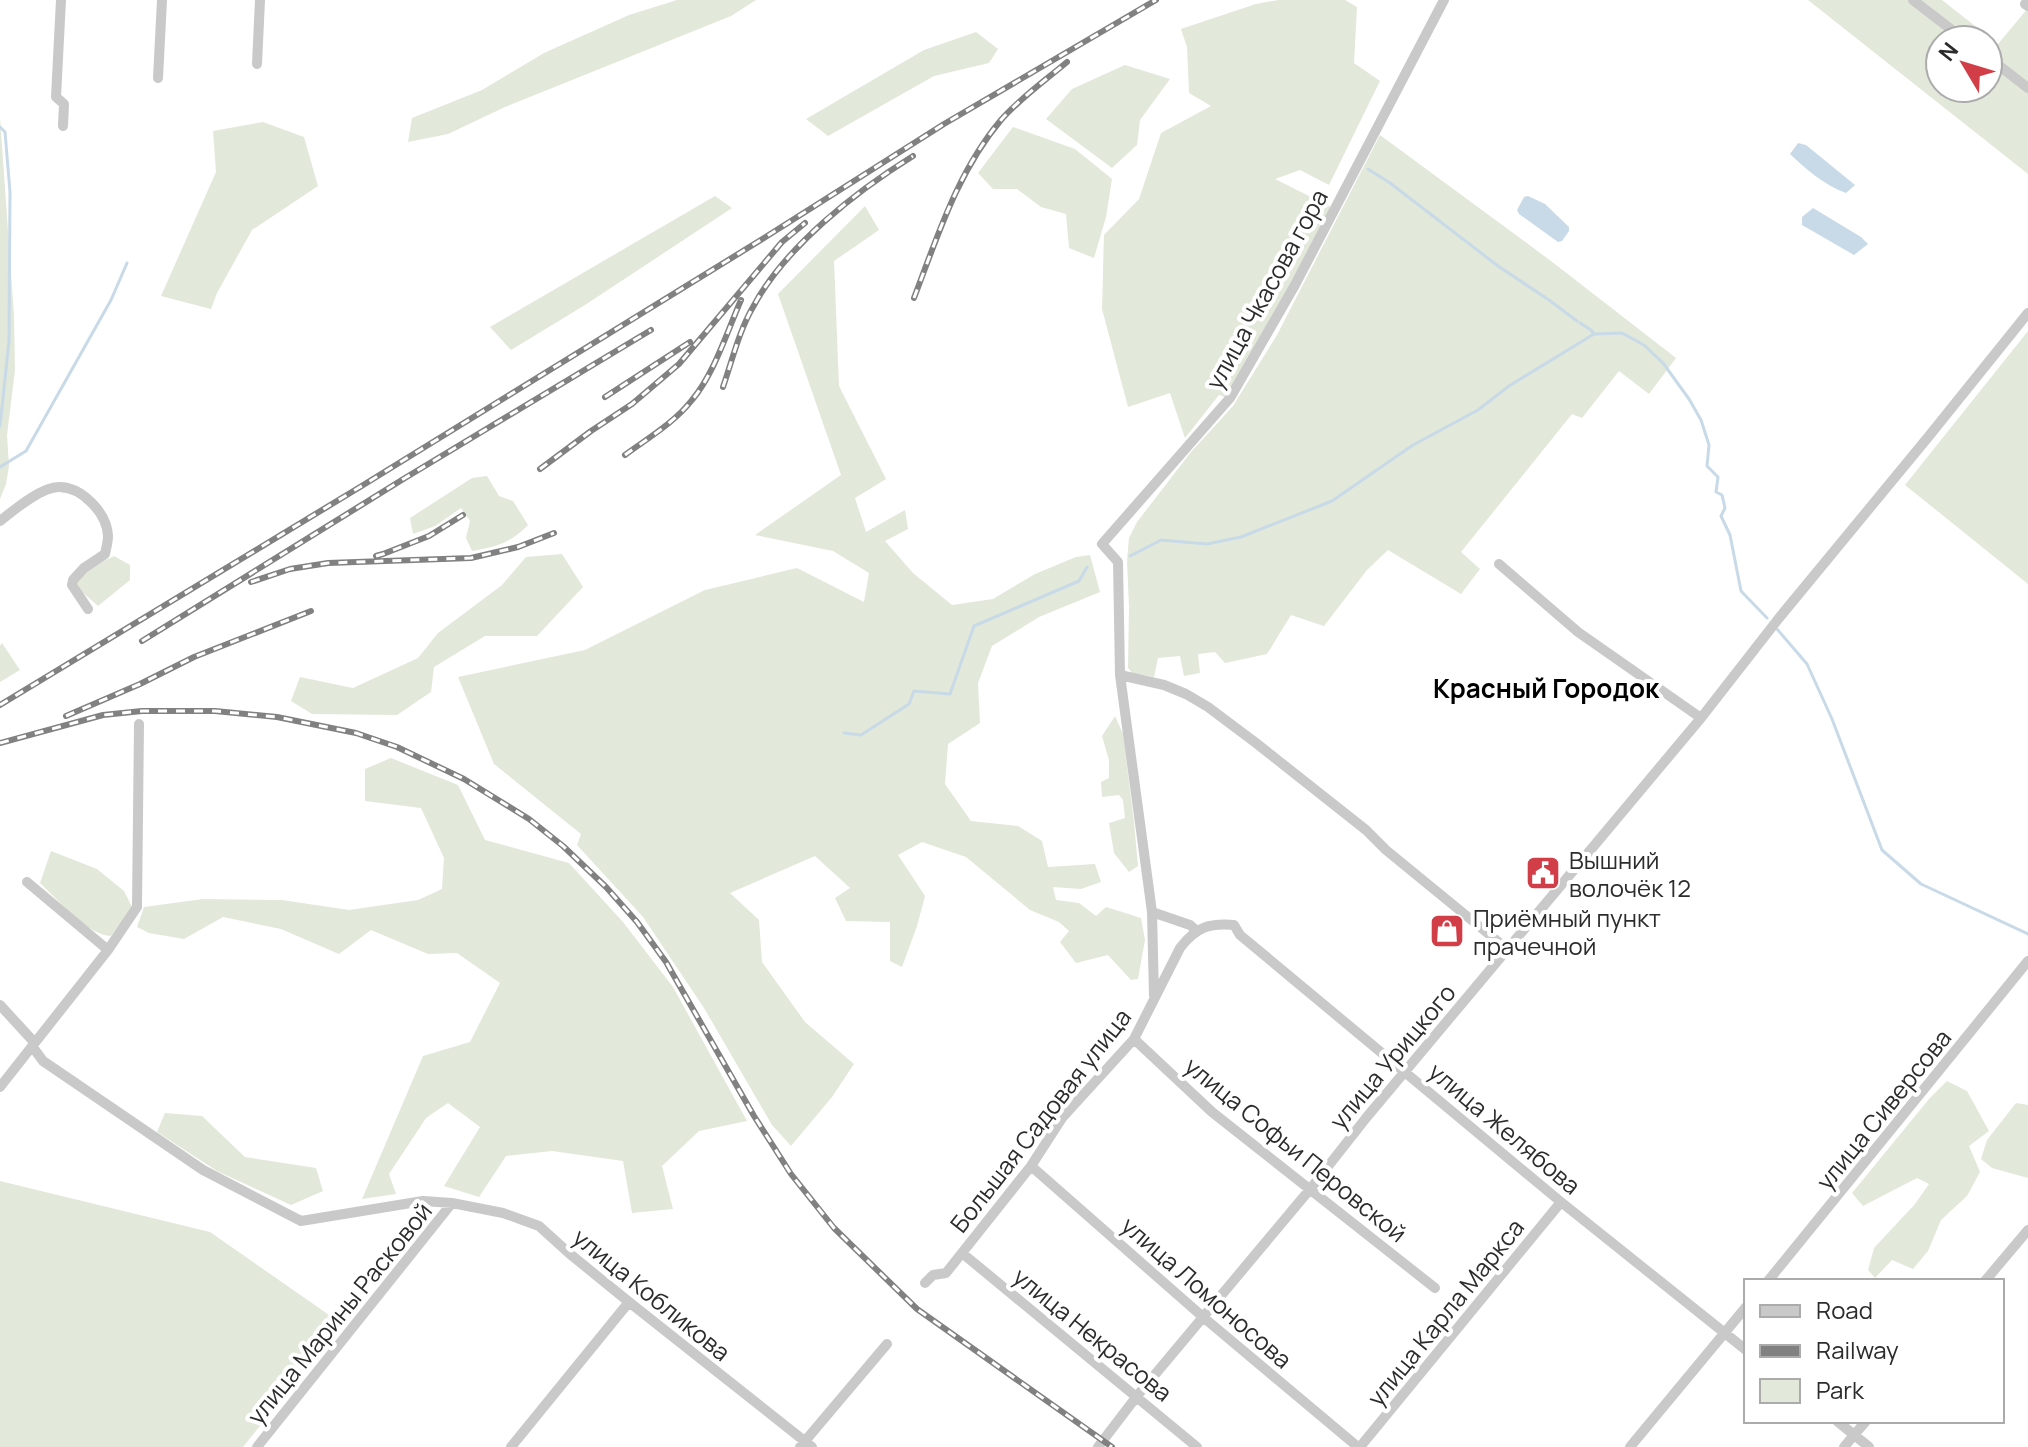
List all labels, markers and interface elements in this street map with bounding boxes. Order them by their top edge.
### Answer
north arrow [1924,24,2004,104]
text: N [1932,36,1965,67]
street label: улица Чкасова гора [1197,183,1335,395]
district label: Красный Городок [1433,670,1660,706]
place label: Вышний волочёк 12 [1569,843,1691,904]
public building icon: Вышний волочёк 12 [1524,854,1562,892]
place label: Приёмный пункт прачечной [1473,901,1661,962]
shop icon: Приёмный пункт прачечной [1428,912,1466,950]
street label: улица Урицкого [1321,976,1463,1136]
street label: Большая Садовая улица [942,1001,1138,1239]
street label: улица Сиверсова [1808,1022,1958,1196]
street label: улица Софьи Перовской [1178,1049,1414,1249]
street label: улица Желябова [1422,1055,1588,1201]
street label: улица Марины Расковой [239,1195,439,1431]
street label: улица Ломоносова [1115,1209,1299,1375]
street label: улица Карла Маркса [1359,1211,1531,1413]
street label: улица Кобликова [566,1220,738,1368]
street label: улица Некрасова [1007,1260,1179,1408]
legend [1744,1279,2004,1423]
text: Road [1816,1293,1873,1326]
text: Railway [1816,1333,1899,1366]
text: Park [1816,1373,1865,1406]

